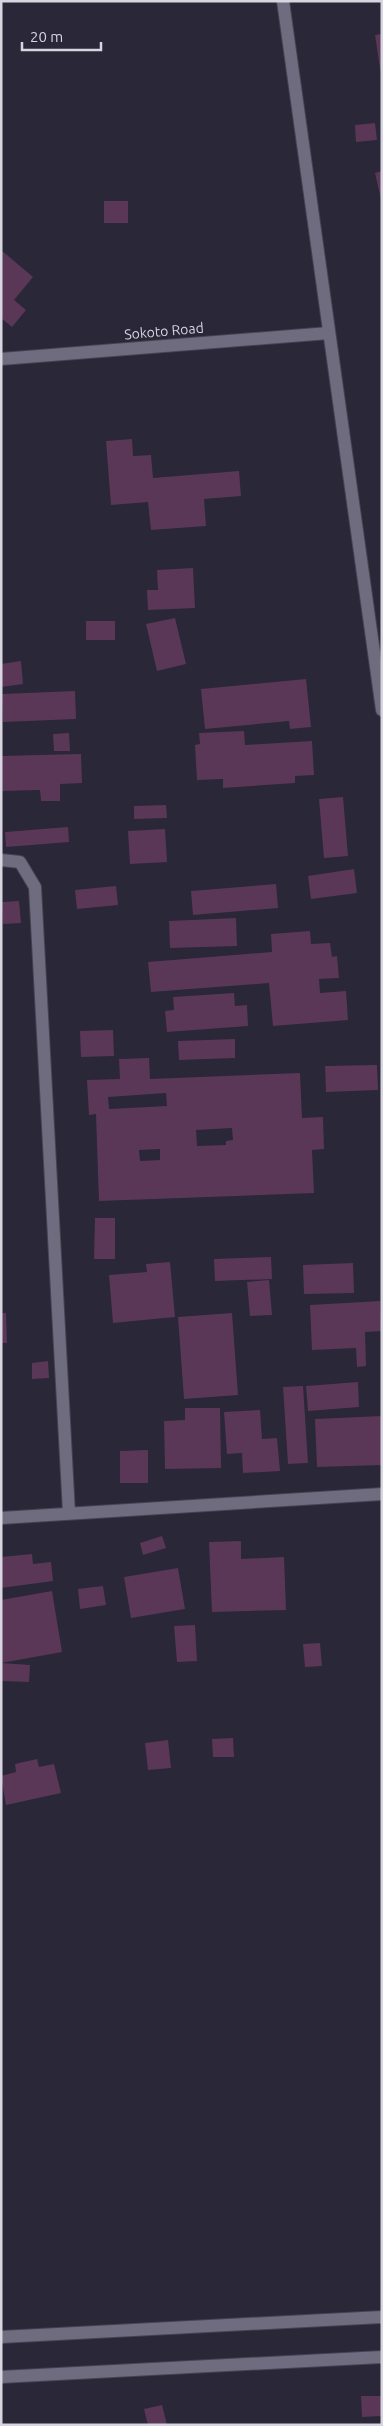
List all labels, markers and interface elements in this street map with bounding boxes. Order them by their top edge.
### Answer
scale bar [22,20,101,52]
text: 20 m [30,28,63,45]
street label: Sokoto Road [124,320,204,342]

